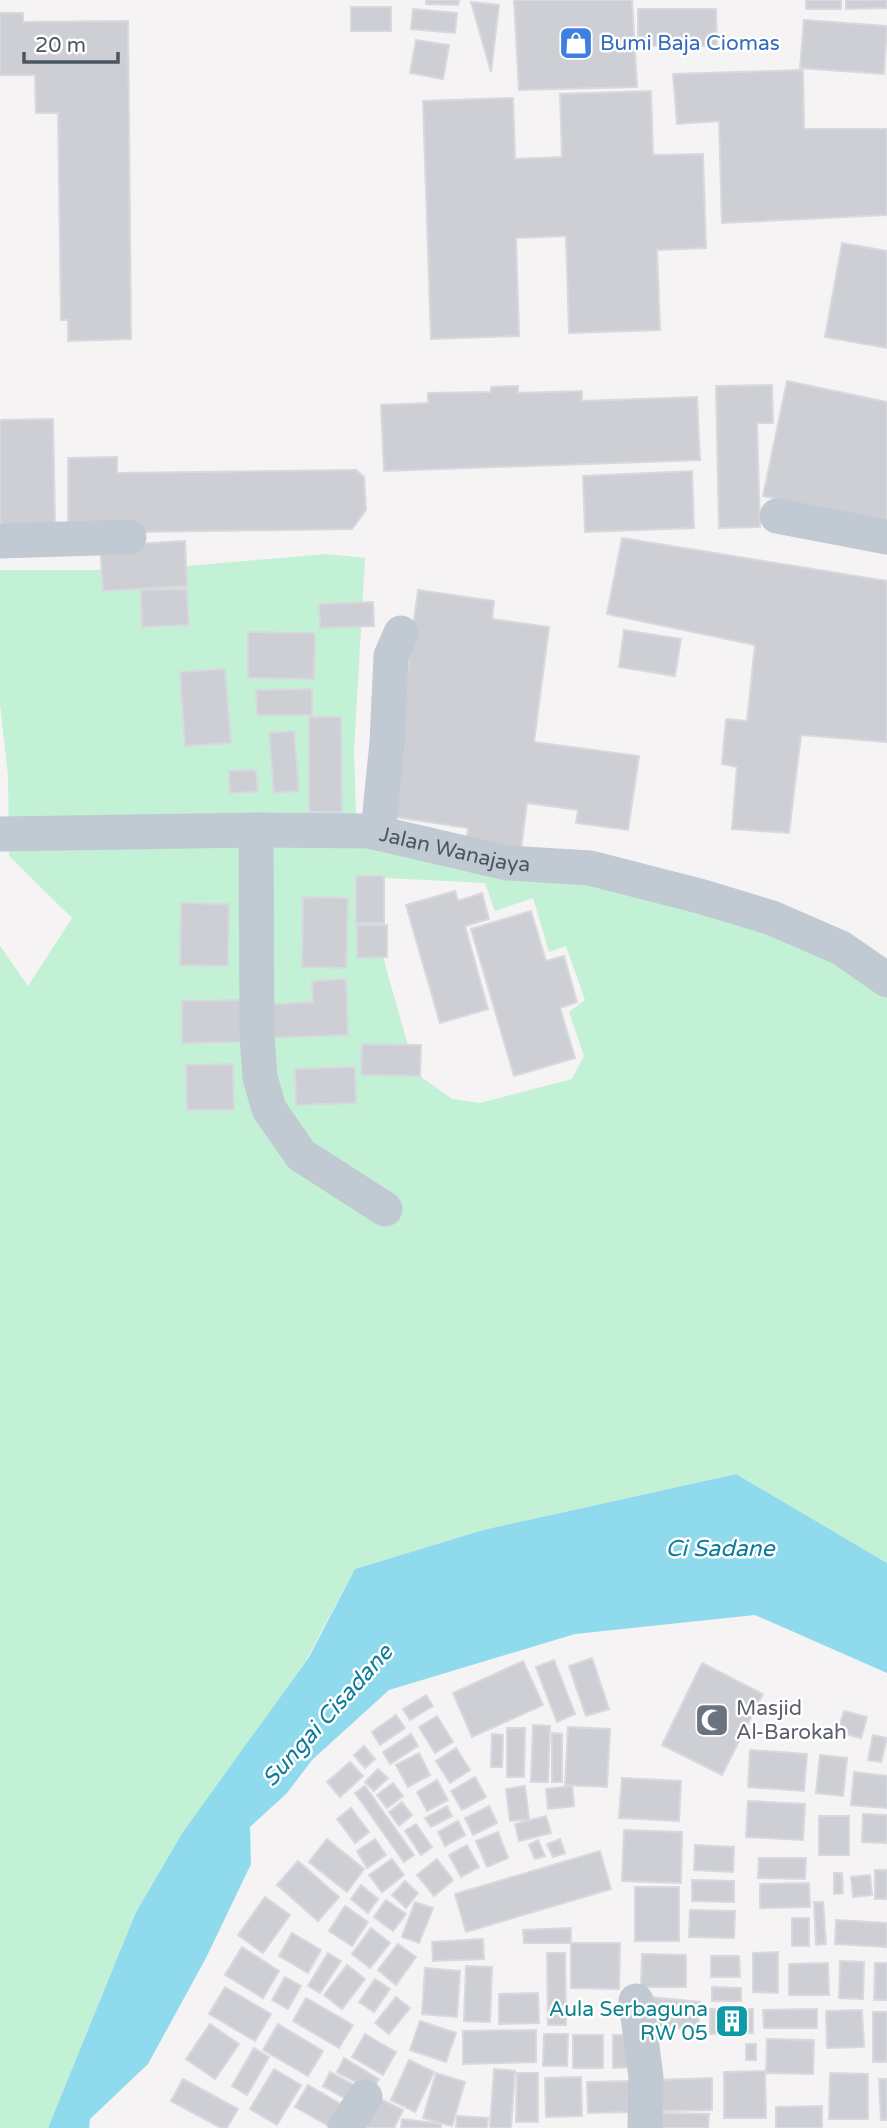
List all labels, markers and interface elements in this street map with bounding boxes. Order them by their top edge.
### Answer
scale bar [24,21,119,65]
shop icon: Bumi Baja Ciomas [557,24,595,62]
place label: Bumi Baja Ciomas [600,31,780,56]
text: 20 m [35,33,86,58]
street label: Jalan Wanajaya [377,822,531,877]
water label: Ci Sadane [665,1535,777,1563]
water label: Sungai Cisadane [257,1637,400,1792]
place label: Masjid Al-Barokah [736,1696,847,1745]
mosque icon: Masjid Al-Barokah [693,1701,731,1739]
place label: Aula Serbaguna RW 05 [549,1997,708,2046]
building icon: Aula Serbaguna RW 05 [713,2002,751,2040]

